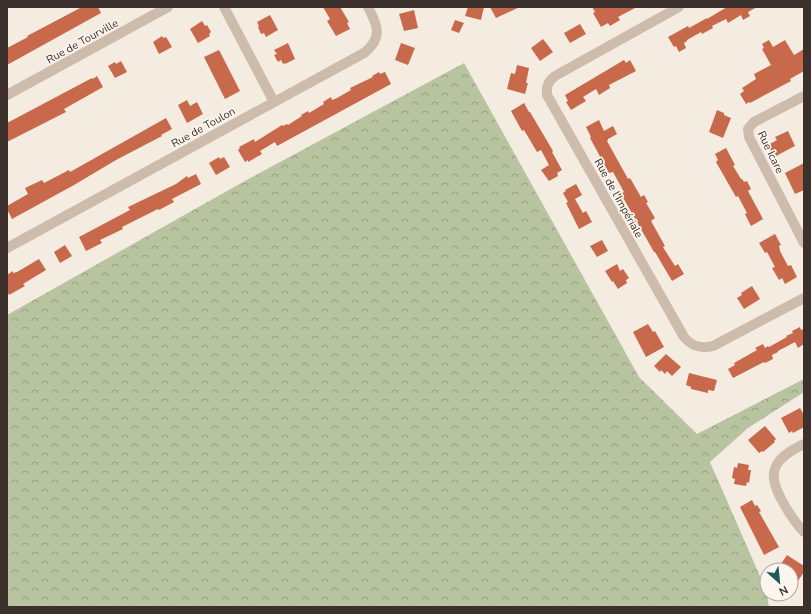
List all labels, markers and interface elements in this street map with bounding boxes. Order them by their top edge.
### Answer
street label: Rue de Tourville [44,15,121,67]
street label: Rue de Toulon [169,104,238,151]
street label: Rue Icare [754,128,787,176]
street label: Rue de l'Impériale [591,156,647,241]
north arrow [759,562,799,602]
text: N [776,582,790,599]

